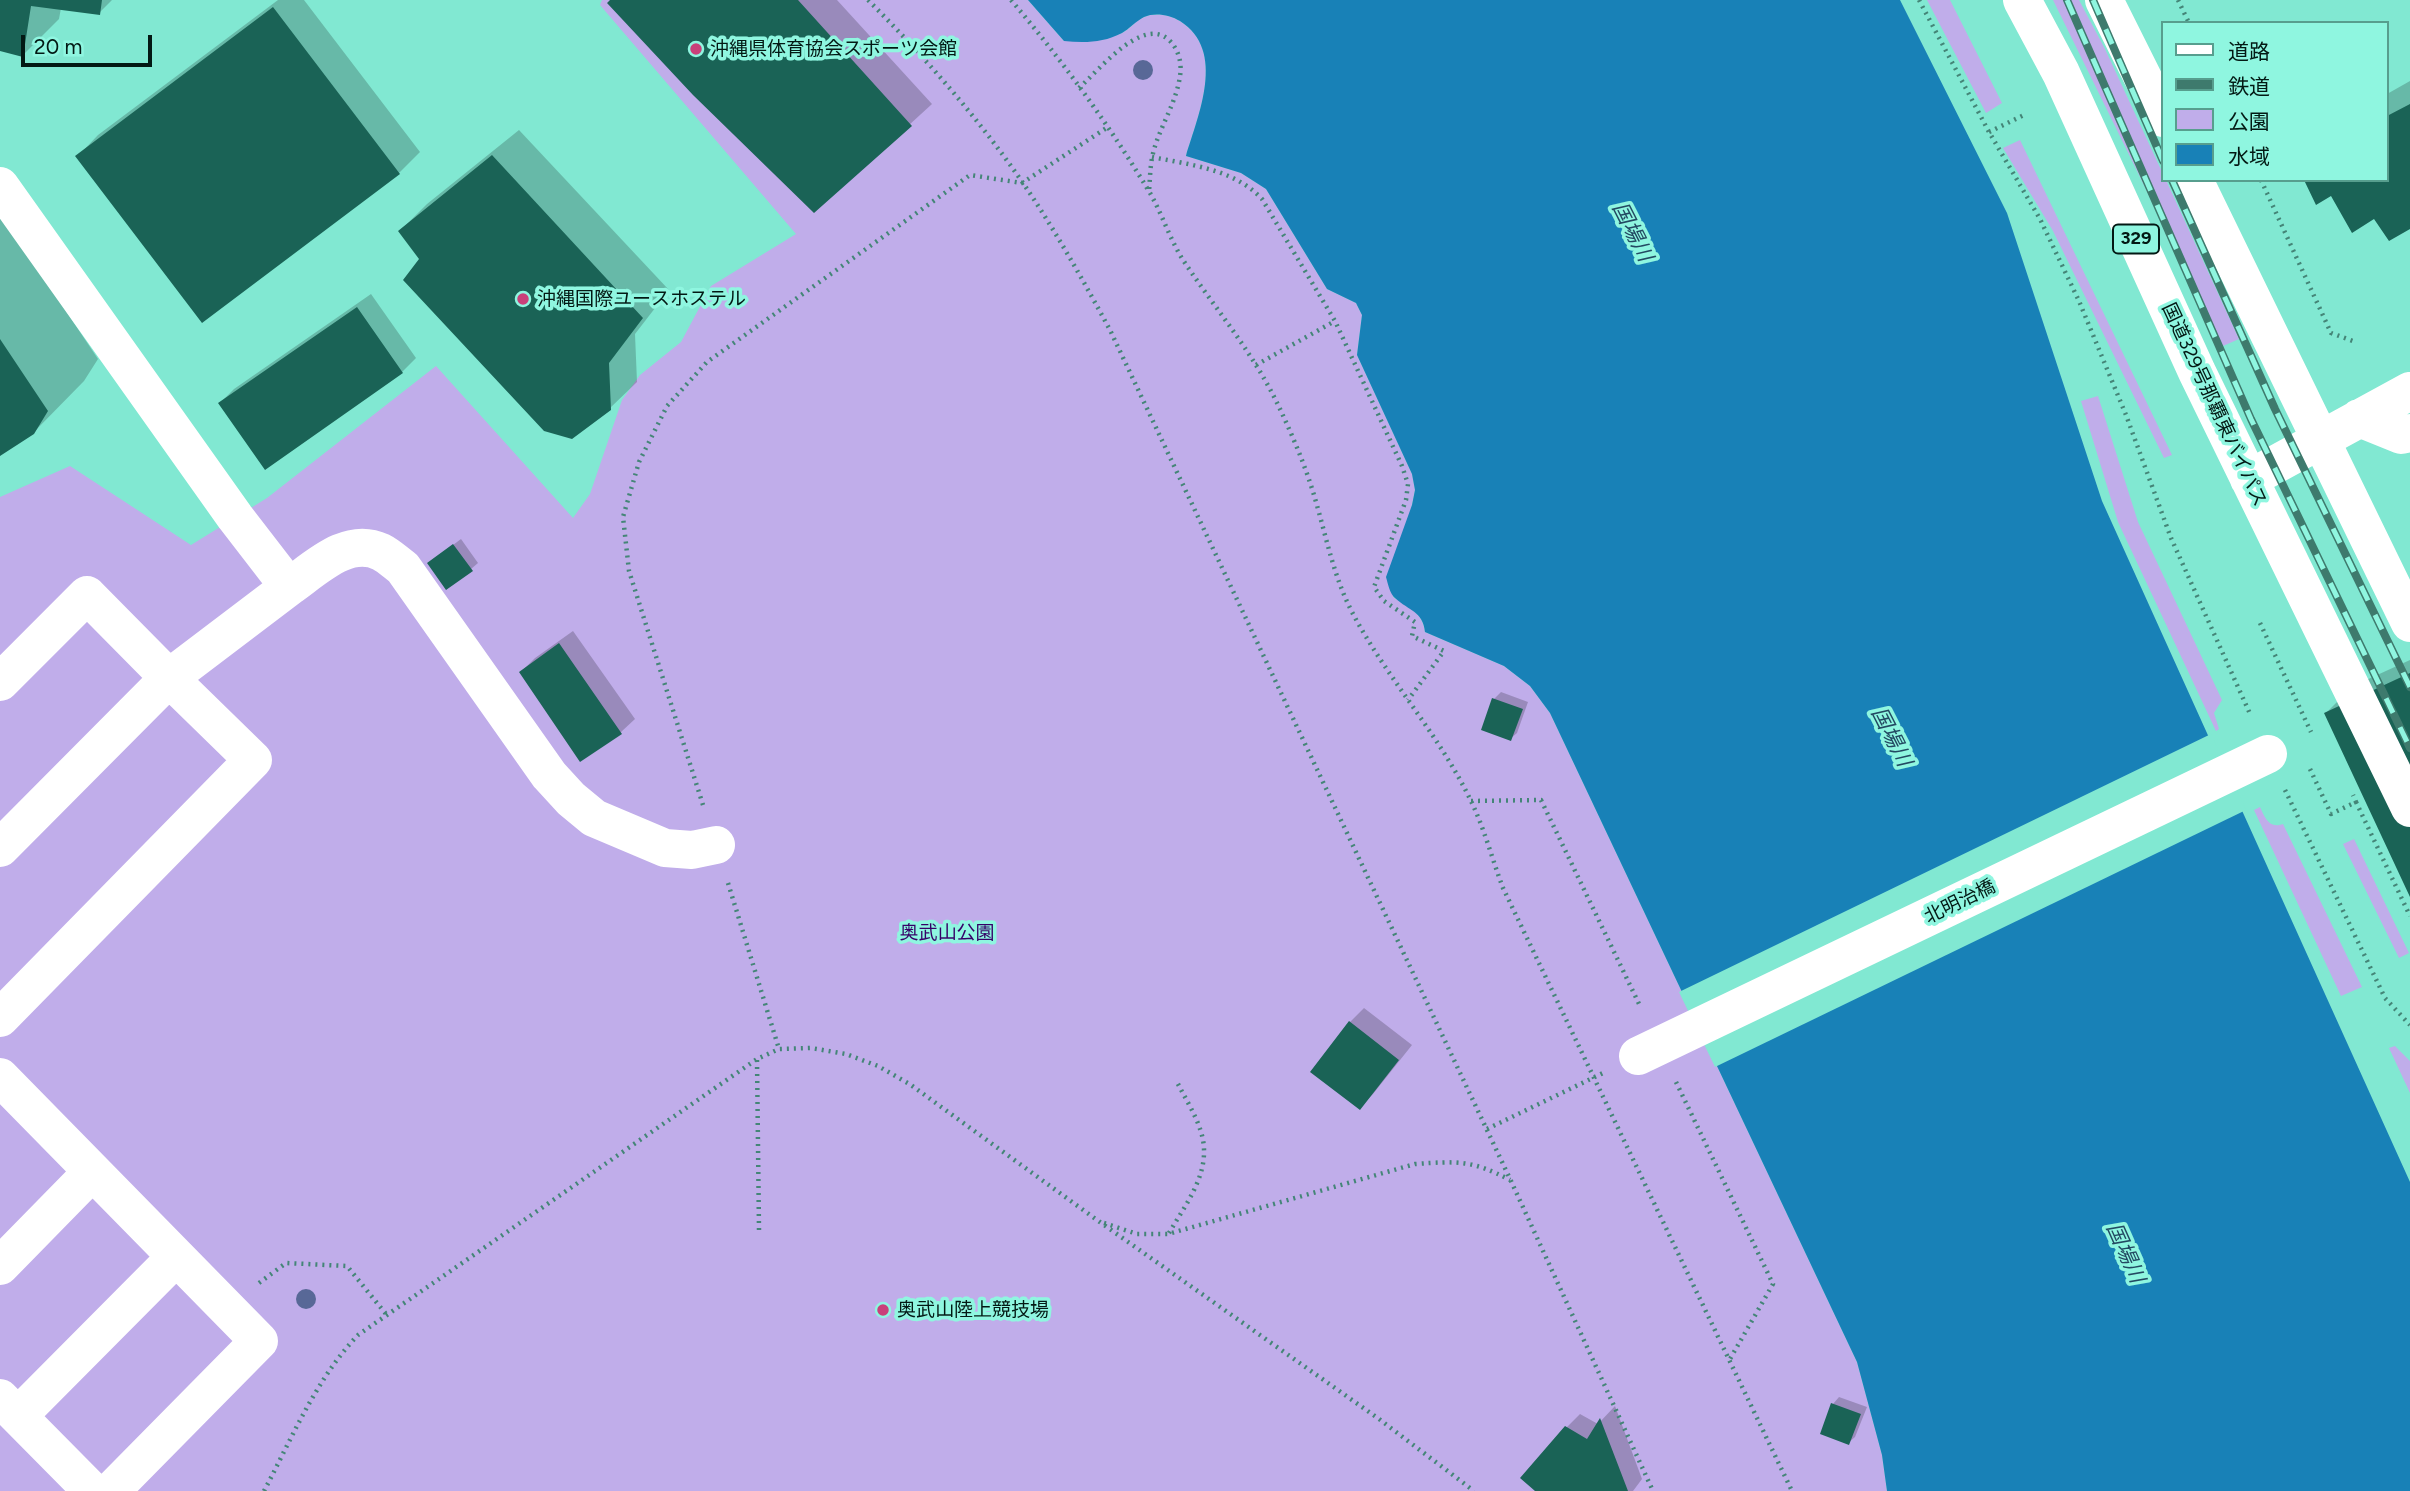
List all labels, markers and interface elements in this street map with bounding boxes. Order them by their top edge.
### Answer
scale bar [24,21,156,65]
legend [2162,21,2389,182]
text: 20 m [34,34,82,59]
place label: 沖縄県体育協会スポーツ会館 [710,38,957,60]
text: 道路 [2228,39,2270,64]
marker: 沖縄県体育協会スポーツ会館 [688,41,704,57]
text: 鉄道 [2228,74,2270,99]
text: 公園 [2228,109,2270,134]
text: 水域 [2228,144,2270,169]
water label: 国場川 [1606,198,1658,266]
road number: 329 [2113,225,2159,254]
place label: 沖縄国際ユースホステル [537,288,746,310]
marker: 沖縄国際ユースホステル [515,291,531,307]
street label: 国道329号那覇東バイパス [2157,300,2271,510]
water label: 国場川 [1865,703,1917,771]
street label: 北明治橋 [1921,875,1999,929]
park label: 奥武山公園 [900,922,994,944]
water label: 国場川 [2101,1219,2149,1287]
place label: 奥武山陸上競技場 [897,1299,1049,1321]
marker: 奥武山陸上競技場 [875,1302,891,1318]

